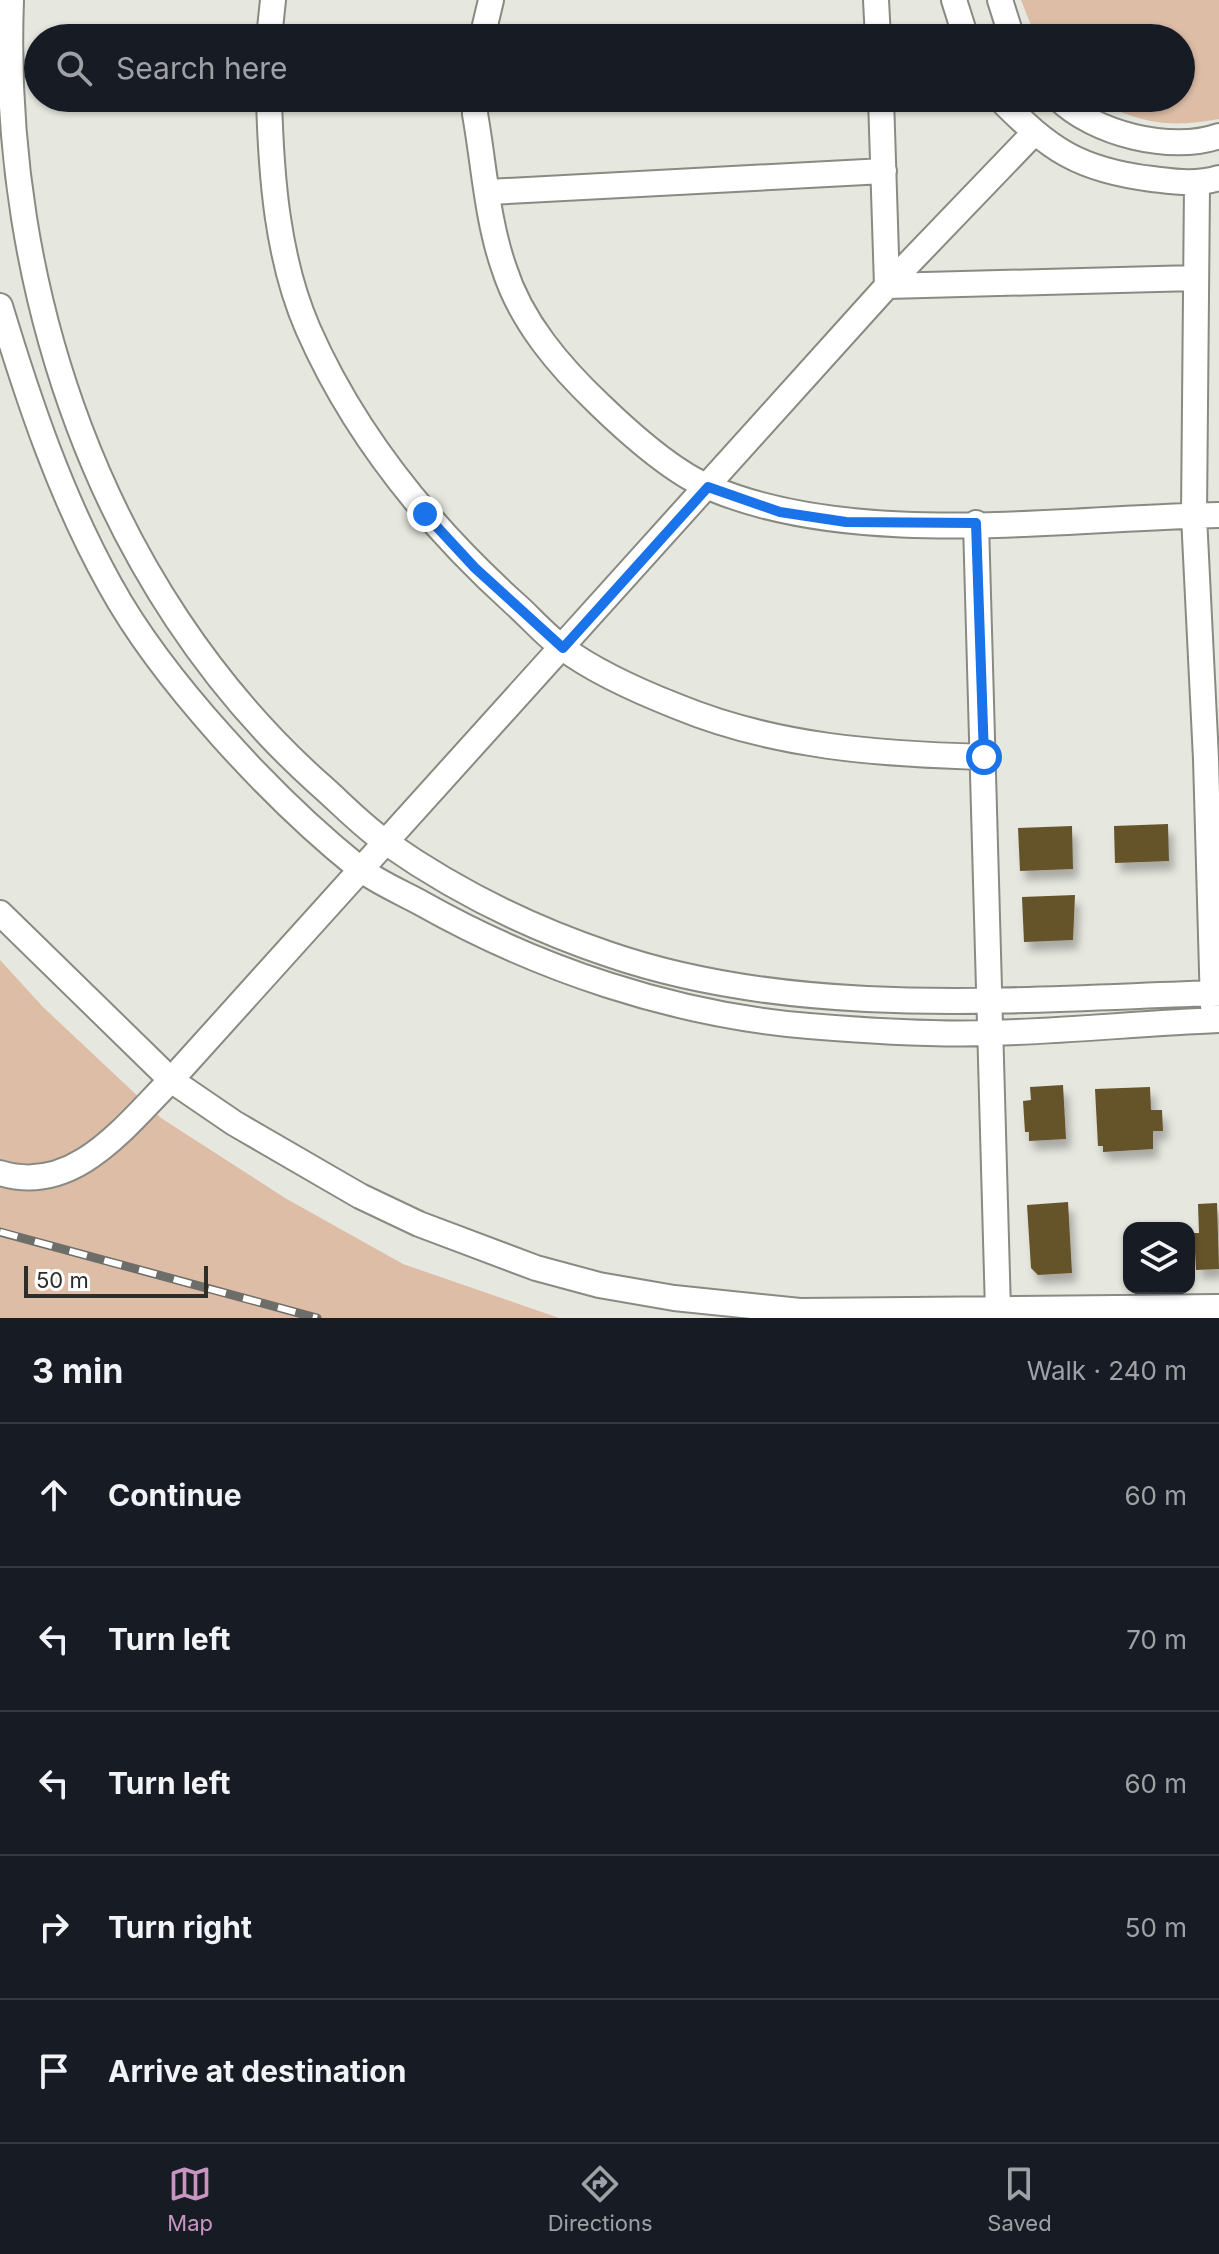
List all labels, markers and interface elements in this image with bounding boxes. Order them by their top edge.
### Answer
search box [24,24,1195,112]
icon: search [52,46,96,90]
text: Search here [116,50,288,86]
route end [407,496,443,532]
route start [966,739,1002,775]
map controls [1123,1222,1195,1294]
button: layers [1123,1222,1195,1294]
scale bar [24,1262,208,1298]
text: 50 m [36,1267,89,1293]
text: 3 min [32,1350,123,1391]
text: Walk · 240 m [1027,1355,1187,1386]
icon: ahead [32,1473,76,1517]
text: Continue [108,1477,242,1513]
text: 60 m [1124,1480,1187,1511]
icon: left [32,1617,76,1661]
text: Turn left [108,1621,230,1657]
text: 70 m [1126,1624,1187,1655]
icon: left [32,1761,76,1805]
text: Turn left [108,1765,230,1801]
text: 60 m [1124,1768,1187,1799]
icon: right [32,1905,76,1949]
text: Turn right [108,1909,252,1945]
text: 50 m [1125,1912,1187,1943]
icon: arrive [32,2049,76,2093]
text: Arrive at destination [108,2053,406,2089]
tab: Map [167,2162,213,2236]
tab: Directions [548,2162,653,2236]
tab: Saved [987,2162,1052,2236]

